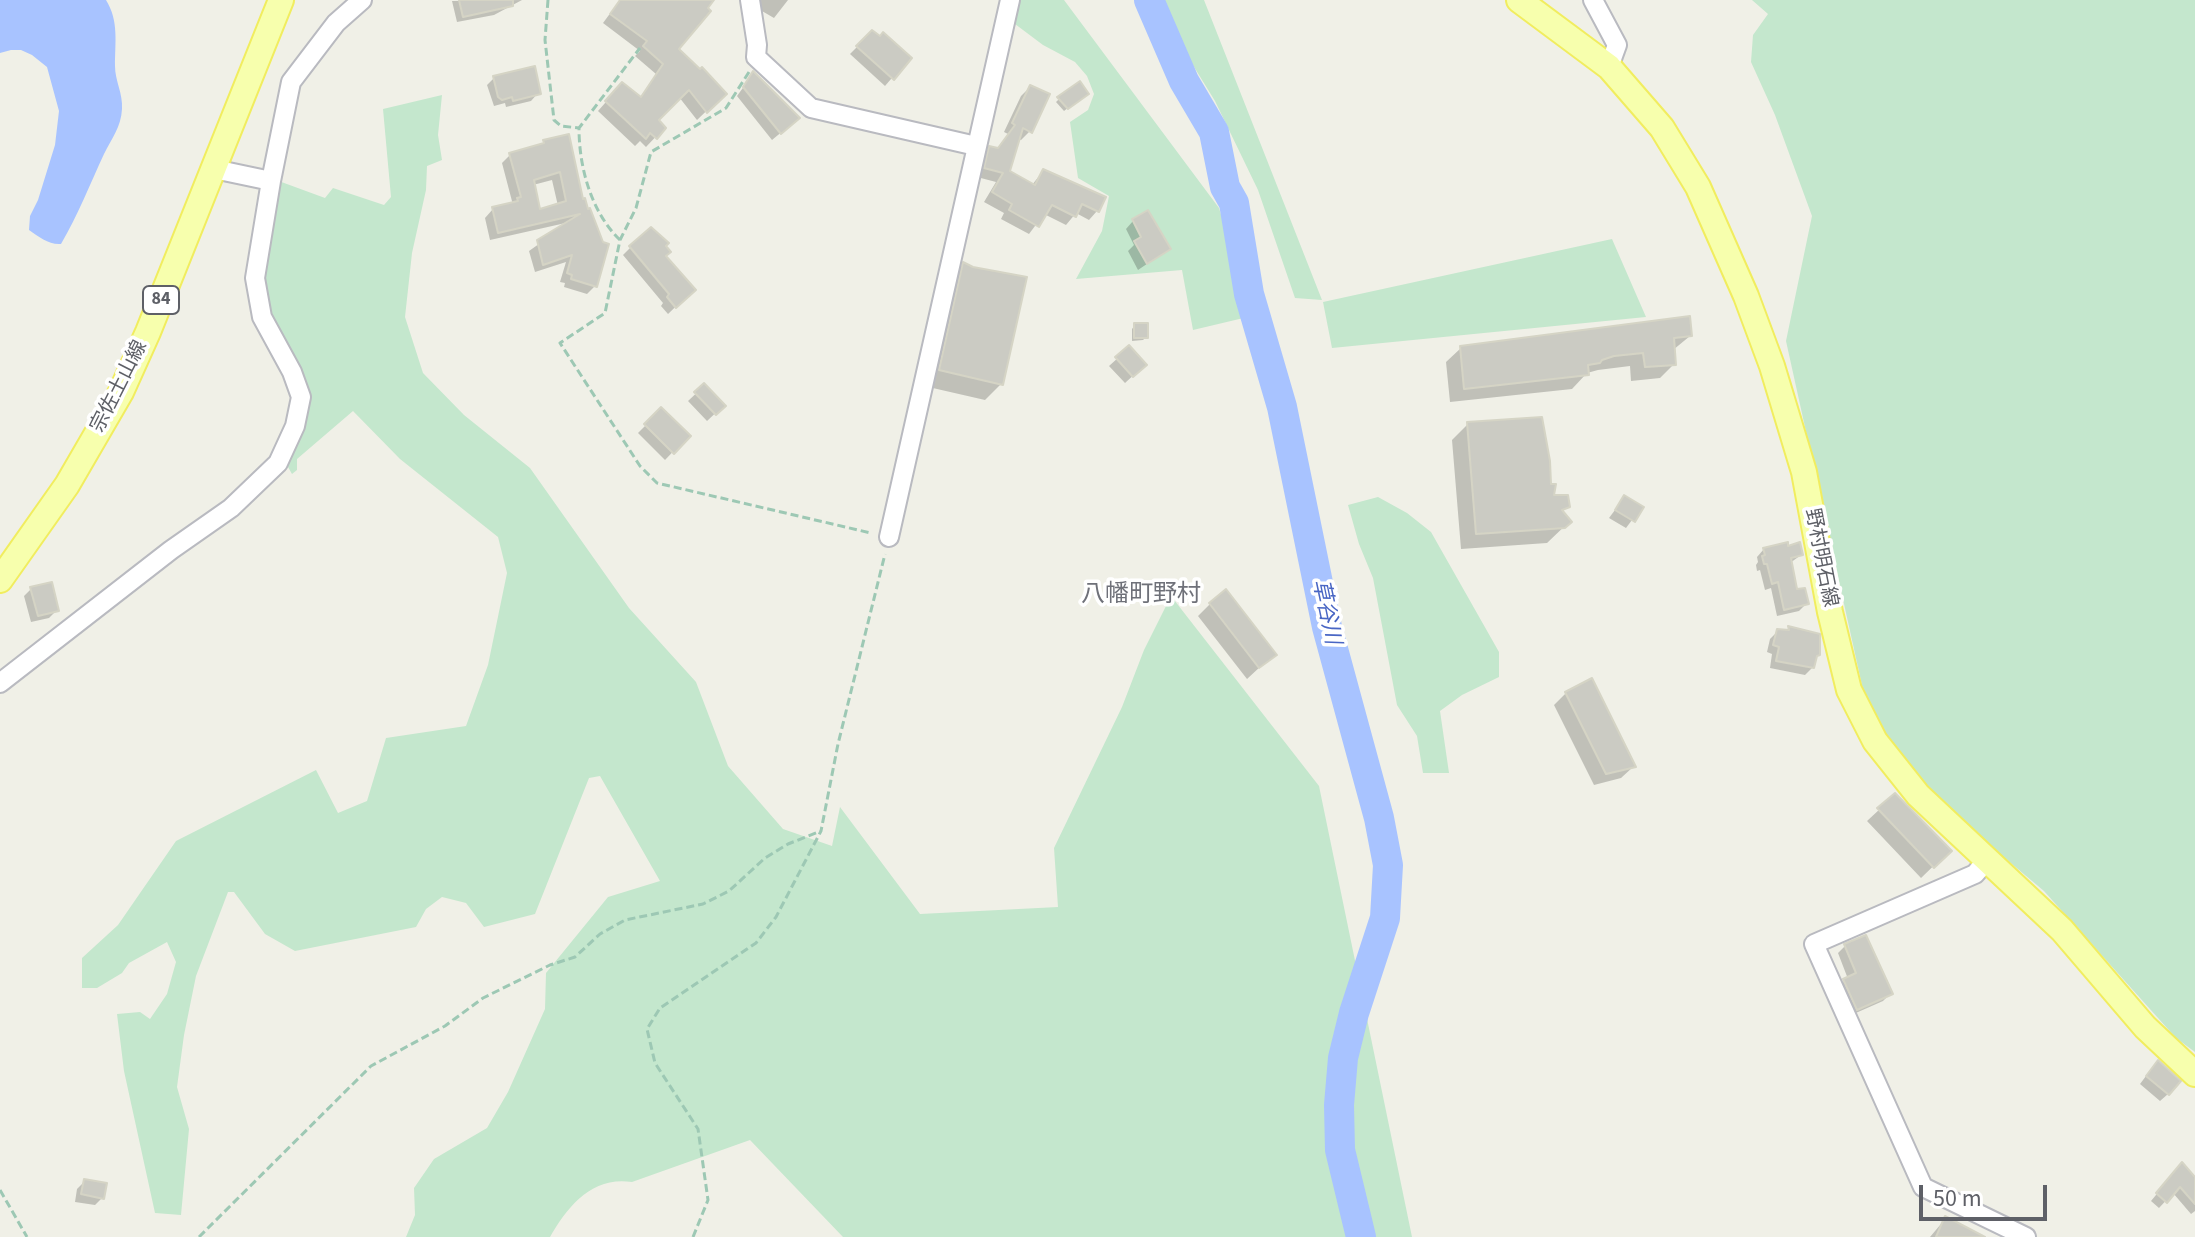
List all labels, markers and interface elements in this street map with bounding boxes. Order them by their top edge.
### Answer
road number: 84 [143,286,179,314]
street label: 宗佐土山線 [87,337,153,437]
street label: 野村明石線 [1799,507,1841,609]
water label: 草谷川 [1305,577,1345,647]
district label: 八幡町野村 [1081,582,1201,610]
scale bar [1923,1169,2051,1219]
text: 50 m [1933,1181,1982,1216]

